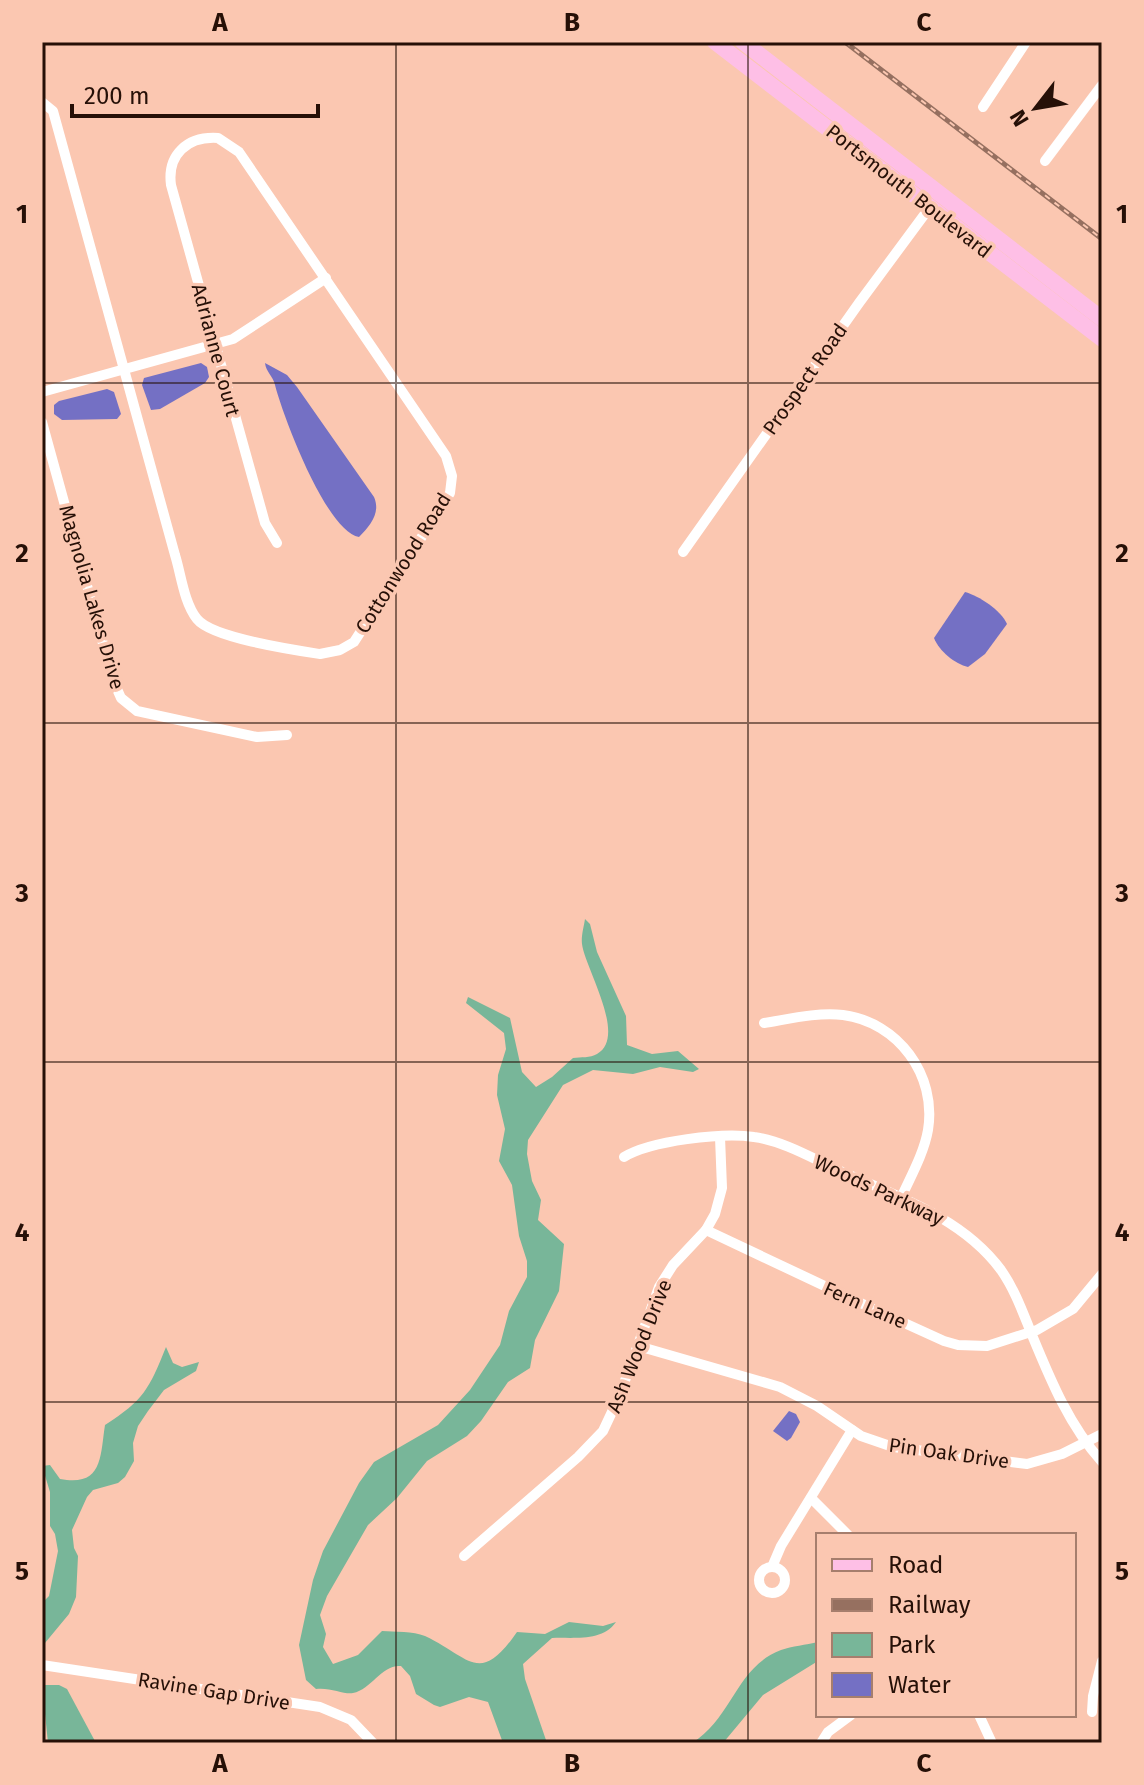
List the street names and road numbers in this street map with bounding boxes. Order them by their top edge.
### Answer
street label: Portsmouth Boulevard [822,119,996,263]
street label: Adrianne Court [187,281,245,420]
street label: Prospect Road [758,319,852,439]
street label: Cottonwood Road [350,488,456,638]
street label: Magnolia Lakes Drive [54,502,130,692]
street label: Woods Parkway [810,1150,948,1231]
street label: Ash Wood Drive [601,1276,677,1416]
street label: Fern Lane [820,1276,910,1334]
street label: Pin Oak Drive [887,1433,1011,1473]
street label: Ravine Gap Drive [136,1667,292,1715]

